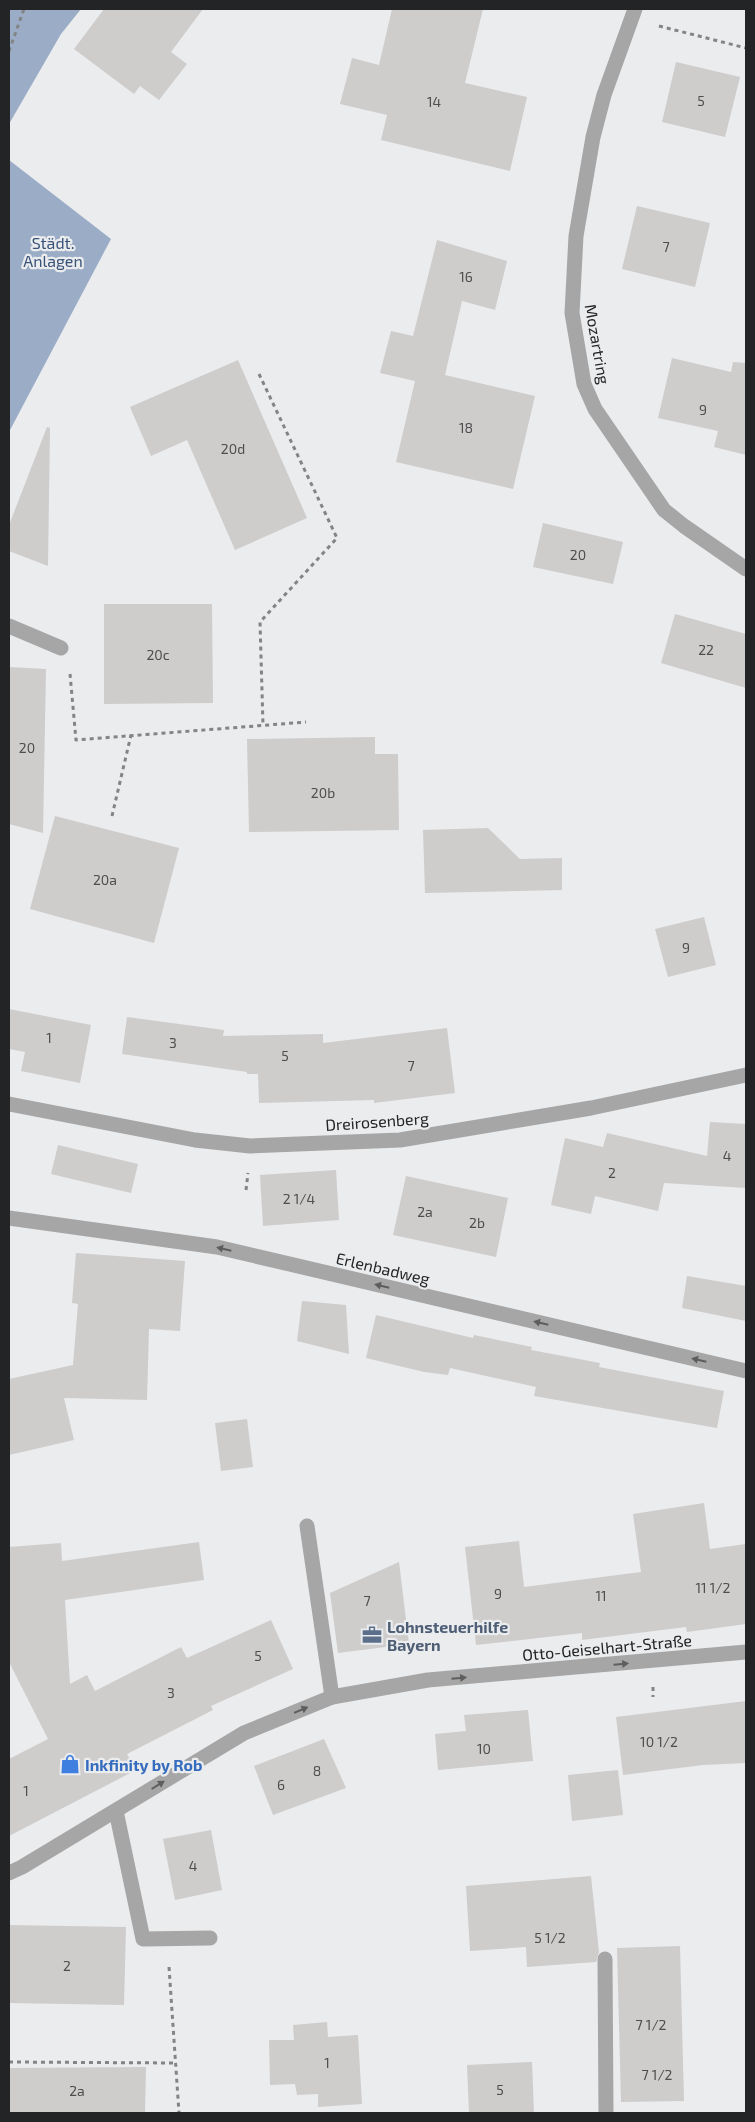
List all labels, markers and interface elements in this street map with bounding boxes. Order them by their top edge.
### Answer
house number: 5 [697,92,705,109]
house number: 14 [427,93,441,110]
park label: Städt. Anlagen [23,233,83,270]
house number: 7 [662,238,670,255]
house number: 16 [459,268,473,285]
street label: Mozartring [582,302,614,386]
house number: 9 [699,401,707,418]
house number: 18 [459,419,473,436]
house number: 20d [221,440,245,457]
house number: 20 [570,546,586,563]
house number: 22 [698,641,714,658]
house number: 20c [146,646,170,663]
house number: 20 [19,739,35,756]
house number: 20b [311,784,335,801]
house number: 20a [93,871,117,888]
house number: 9 [682,939,690,956]
house number: 1 [46,1029,52,1046]
house number: 3 [169,1034,177,1051]
house number: 5 [281,1047,289,1064]
house number: 7 [407,1057,415,1074]
street label: Dreirosenberg [325,1108,429,1134]
house number: 4 [723,1147,731,1164]
house number: 2 [608,1164,616,1181]
house number: 2 1/4 [283,1190,315,1207]
house number: 2a [417,1203,433,1220]
house number: 2b [469,1214,485,1231]
one-way arrow [217,1245,232,1253]
street label: Erlenbadweg [334,1248,432,1288]
one-way arrow [375,1282,390,1290]
one-way arrow [533,1319,548,1327]
one-way arrow [691,1356,706,1364]
house number: 11 1/2 [696,1579,731,1596]
house number: 9 [494,1585,502,1602]
house number: 11 [595,1587,607,1604]
house number: 7 [363,1592,371,1609]
place label: Lohnsteuerhilfe Bayern [387,1617,508,1655]
office icon: Lohnsteuerhilfe Bayern [361,1624,383,1646]
street label: Otto-Geiselhart-Straße [521,1630,693,1664]
house number: 5 [254,1647,262,1664]
one-way arrow [614,1660,630,1668]
one-way arrow [452,1673,468,1681]
house number: 3 [167,1684,175,1701]
one-way arrow [294,1705,308,1713]
house number: 10 1/2 [640,1733,678,1750]
house number: 10 [477,1740,491,1757]
shop icon: Inkfinity by Rob [59,1753,81,1775]
place label: Inkfinity by Rob [85,1755,202,1775]
house number: 8 [313,1762,321,1779]
house number: 6 [277,1776,285,1793]
one-way arrow [151,1781,164,1790]
house number: 1 [23,1782,29,1799]
house number: 4 [189,1857,197,1874]
house number: 5 1/2 [534,1929,566,1946]
house number: 2 [63,1957,71,1974]
house number: 7 1/2 [636,2016,667,2033]
house number: 1 [324,2054,330,2071]
house number: 7 1/2 [642,2066,673,2083]
house number: 5 [496,2081,504,2098]
house number: 2a [69,2082,85,2099]

